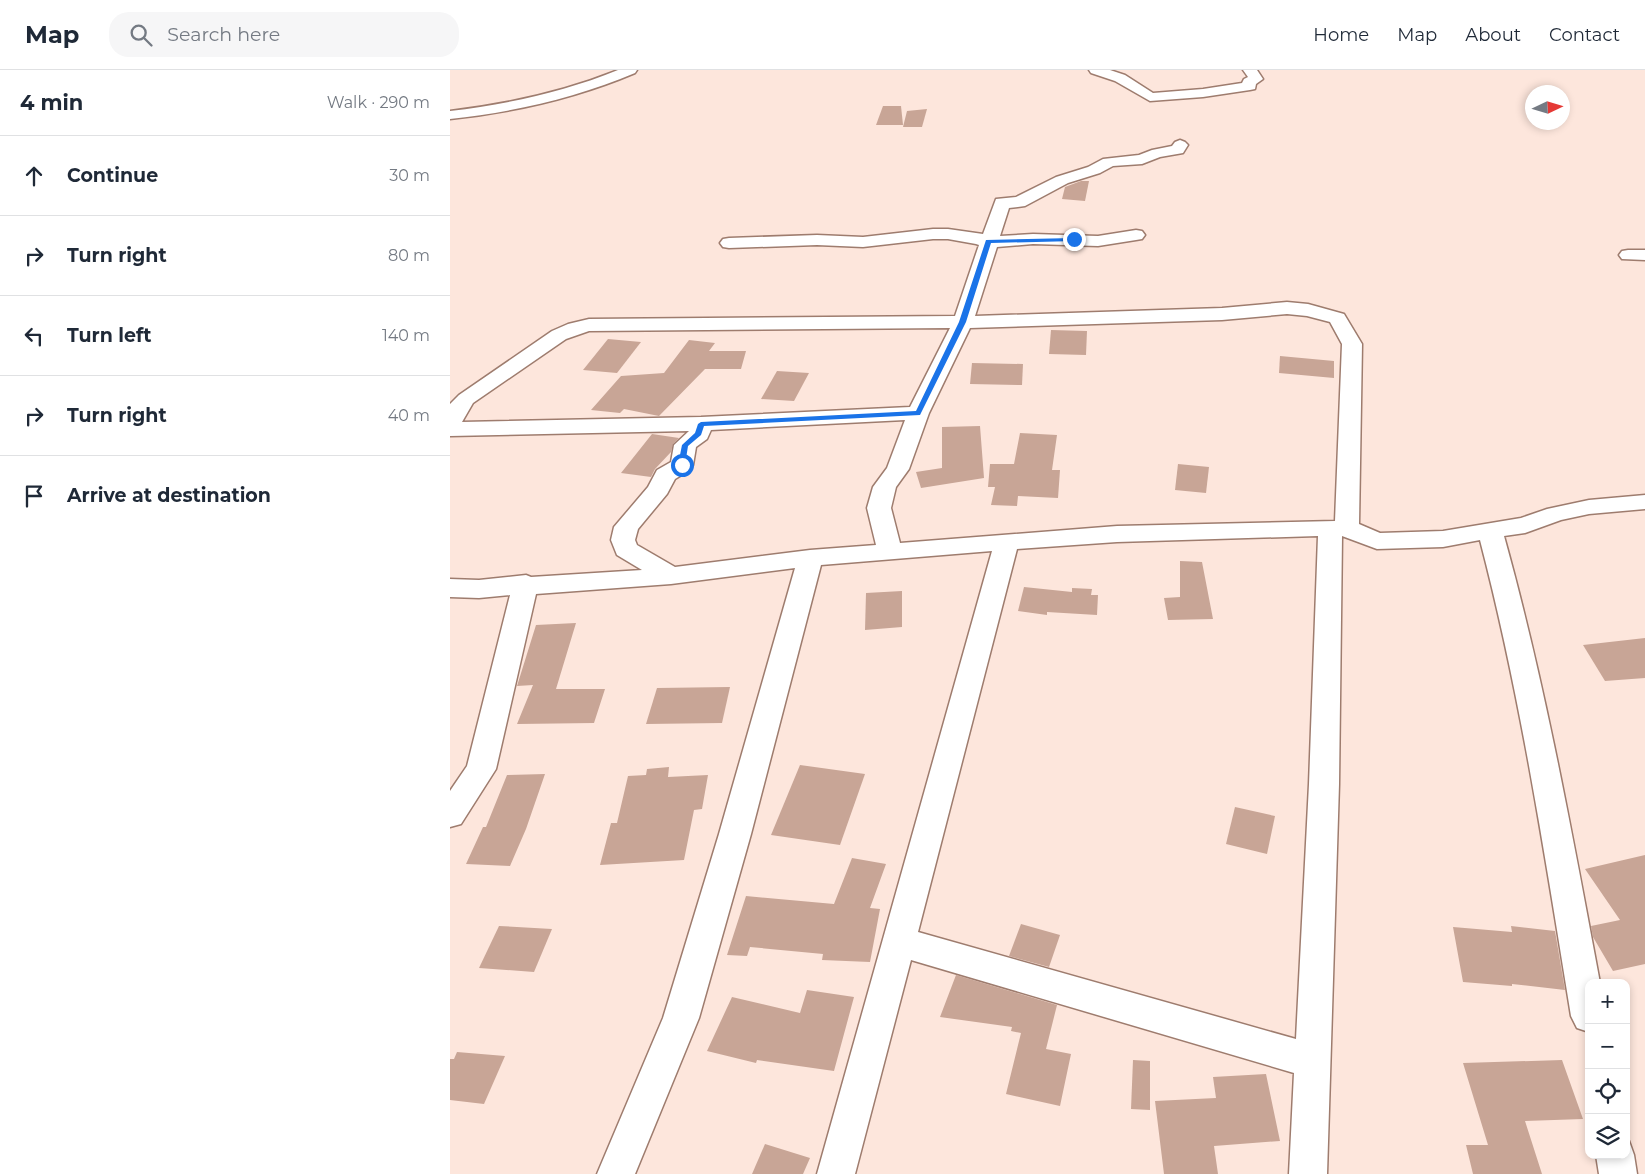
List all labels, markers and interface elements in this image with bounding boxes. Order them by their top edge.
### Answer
search box [109,12,459,57]
text: Map [25,20,79,49]
icon: search [127,21,155,49]
text: Search here [167,23,280,46]
text: Home [1313,24,1369,46]
text: Map [1397,24,1437,46]
text: About [1465,24,1521,46]
text: Contact [1549,24,1620,46]
north arrow [1525,85,1570,130]
text: 4 min [20,90,83,115]
text: Walk · 290 m [327,93,430,112]
icon: ahead [20,162,48,190]
text: Continue [67,164,158,187]
text: 30 m [389,166,430,185]
route end [1063,228,1086,251]
icon: right [20,242,48,270]
text: Turn right [67,244,167,267]
text: 80 m [388,246,430,265]
icon: left [20,322,48,350]
text: Turn left [67,324,152,347]
text: 140 m [382,326,430,345]
icon: right [20,402,48,430]
text: Turn right [67,404,167,427]
text: 40 m [388,406,430,425]
route start [671,454,694,477]
icon: arrive [20,482,48,510]
text: Arrive at destination [67,484,271,507]
map controls [1585,979,1630,1159]
button: + [1585,979,1630,1024]
button: − [1585,1024,1630,1069]
button: locate [1585,1069,1630,1114]
button: layers [1585,1114,1630,1159]

